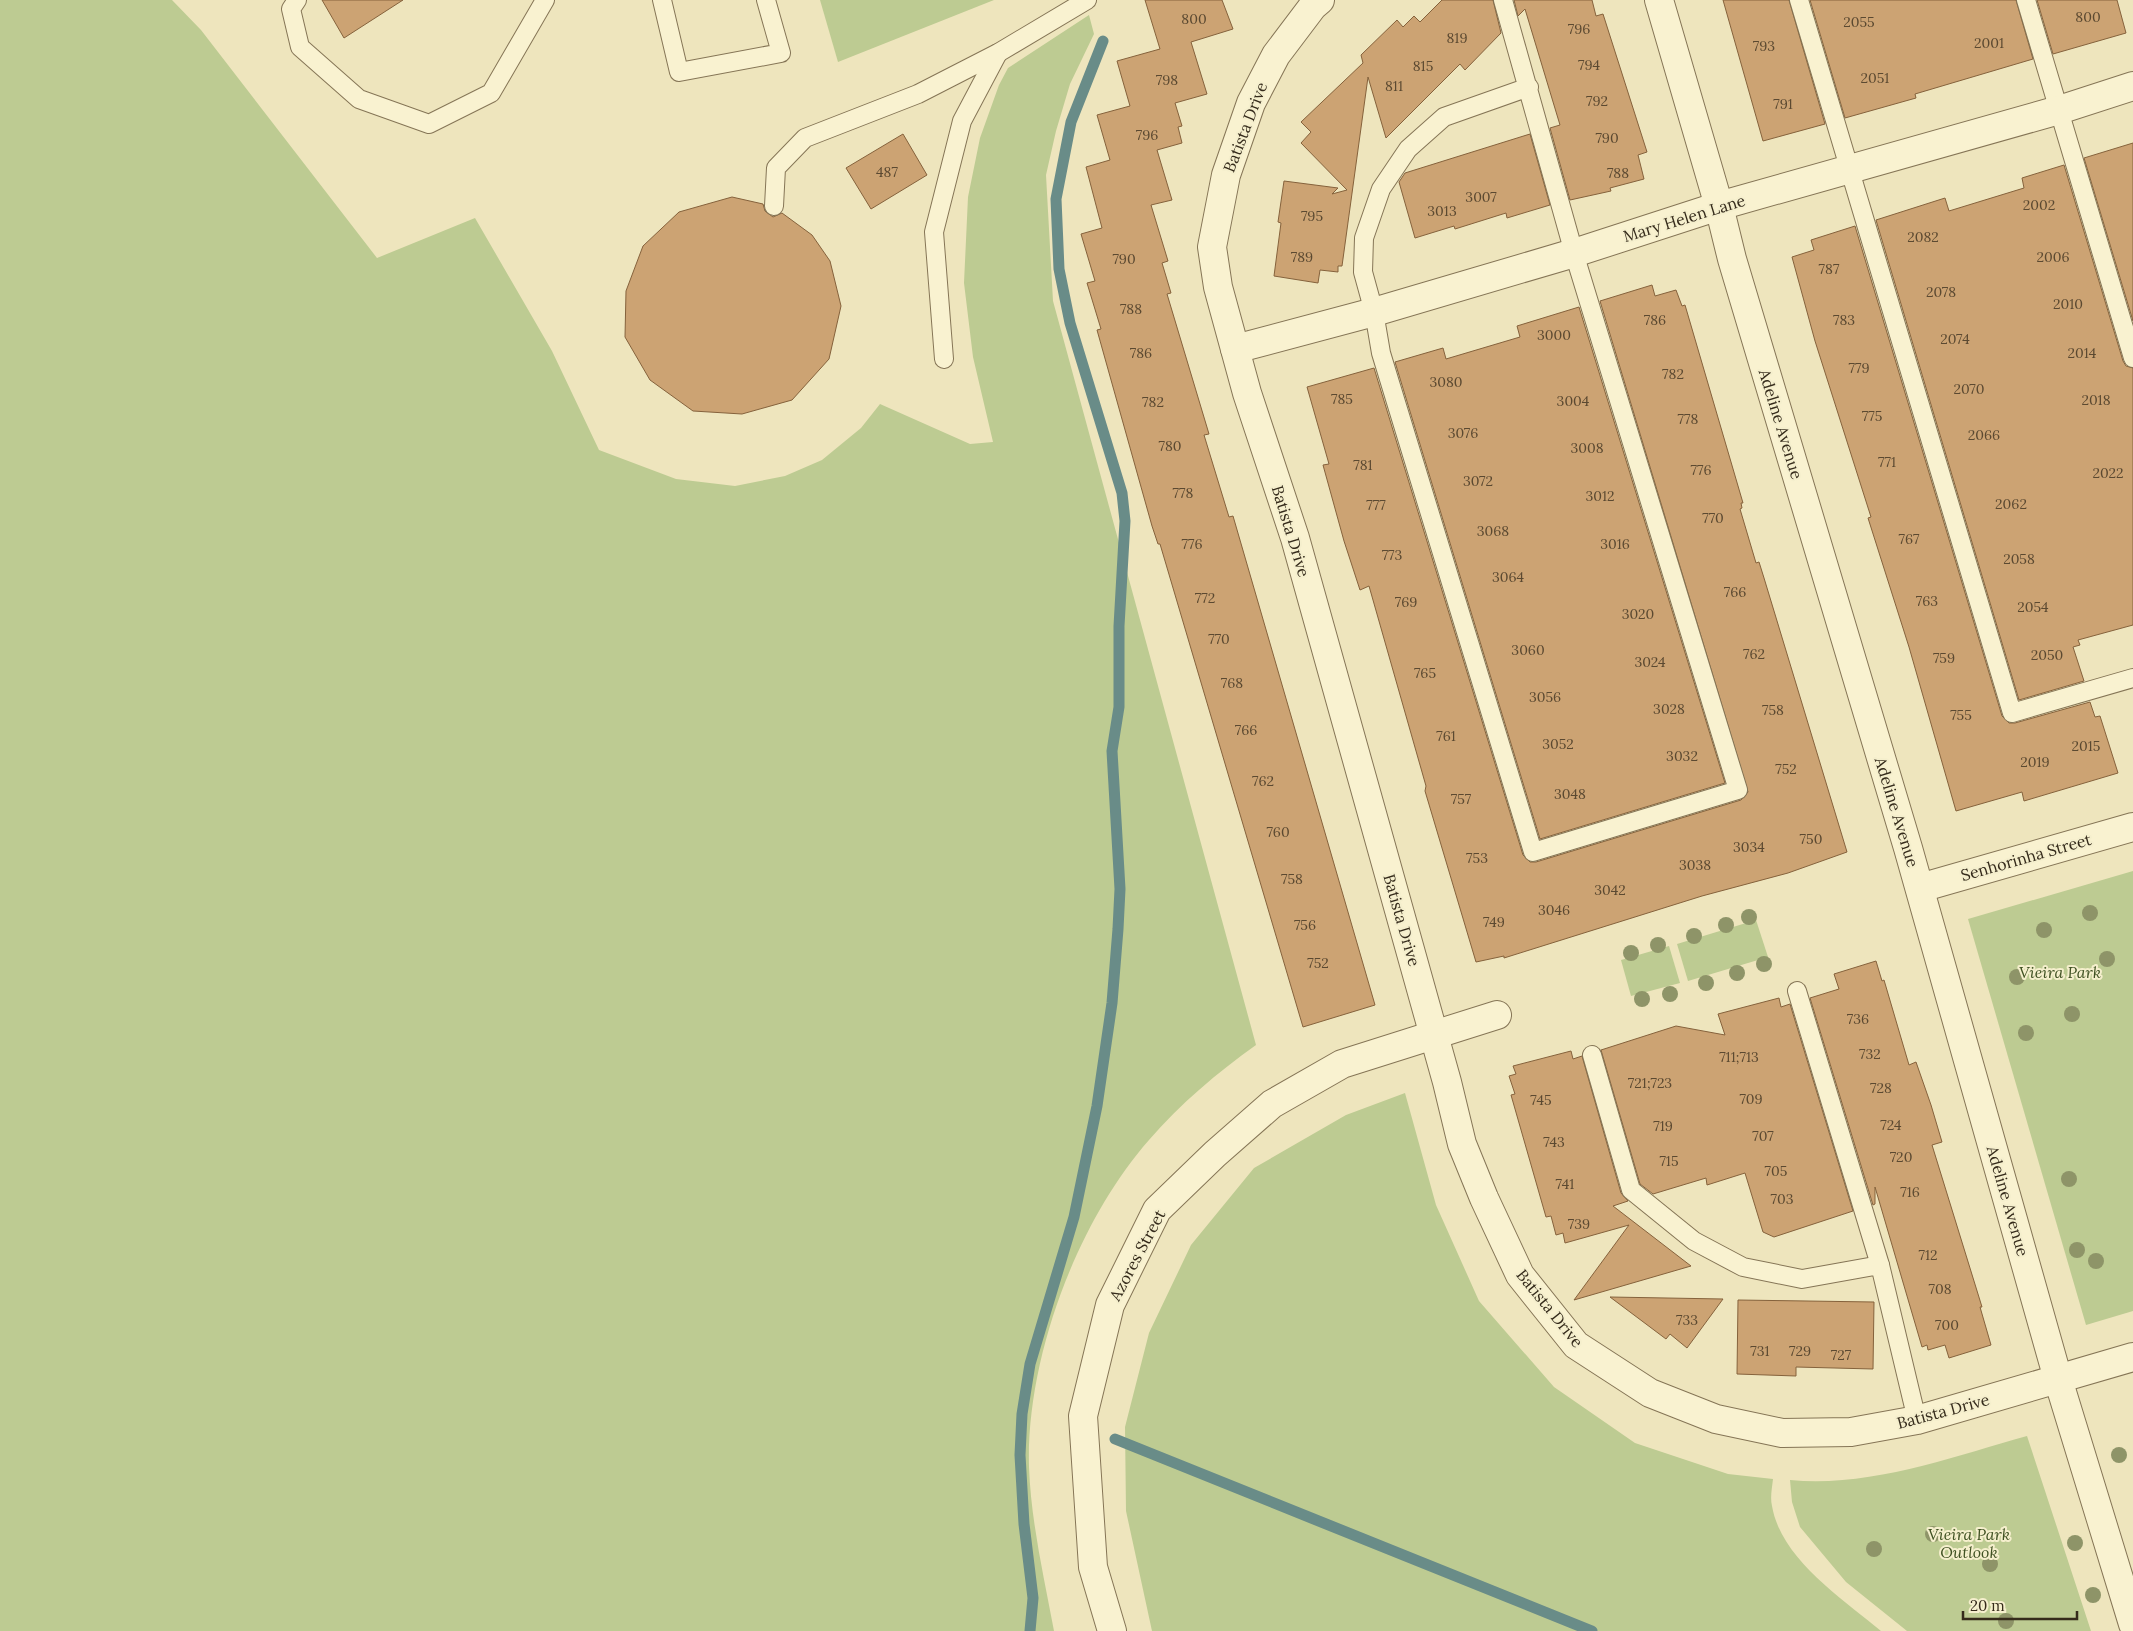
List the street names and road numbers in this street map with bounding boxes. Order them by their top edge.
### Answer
street label: Batista Drive [1219,79,1271,175]
street label: Mary Helen Lane [1620,190,1748,246]
street label: Adeline Avenue [1754,366,1807,482]
street label: Batista Drive [1268,483,1315,580]
street label: Adeline Avenue [1870,754,1923,870]
street label: Senhorinha Street [1958,829,2094,885]
street label: Batista Drive [1379,872,1425,969]
street label: Adeline Avenue [1982,1142,2033,1259]
street label: Azores Street [1104,1205,1170,1305]
street label: Batista Drive [1512,1265,1588,1351]
street label: Batista Drive [1895,1389,1992,1433]

